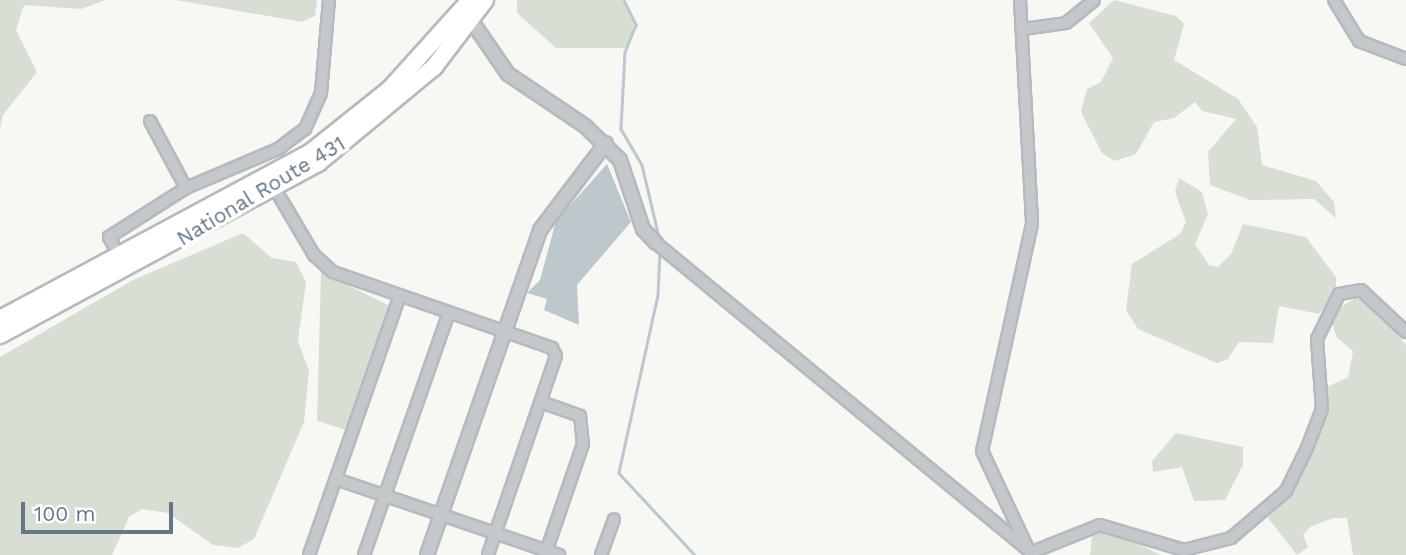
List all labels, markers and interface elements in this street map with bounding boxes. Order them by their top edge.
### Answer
street label: National Route 431 [172,131,350,251]
scale bar [24,489,177,532]
text: 100 m [34,501,96,526]

